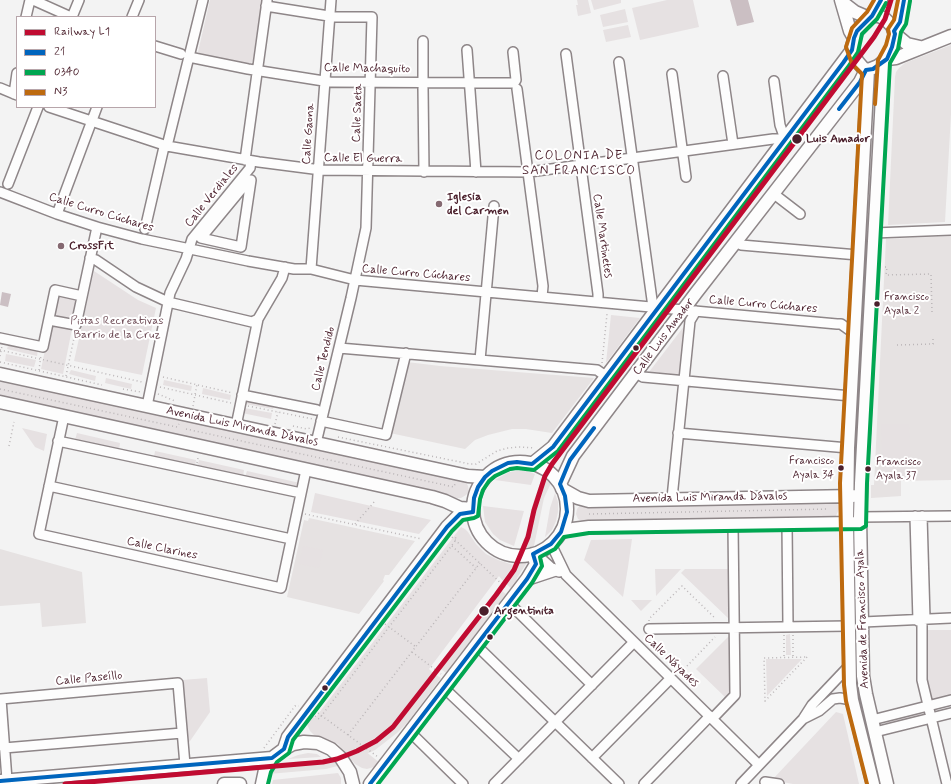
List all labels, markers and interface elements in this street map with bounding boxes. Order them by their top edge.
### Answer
legend [16,16,156,108]
text: Railway L1 [54,24,110,40]
text: 21 [54,44,65,60]
street label: Calle Machaquito [324,61,410,77]
text: 0340 [54,64,80,80]
street label: Calle Saeta [350,83,366,143]
text: N3 [54,84,67,100]
street label: Calle Gaona [300,103,318,165]
marker: Luis Amador [790,132,804,146]
place label: Luis Amador [806,132,870,146]
district label: COLONIA DE SAN FRANCISCO [523,148,635,179]
street label: Calle El Guerra [324,151,402,167]
street label: Calle Verdiales [182,161,242,231]
street label: Calle Curro Cúchares [47,190,155,236]
place label: Iglesia del Carmen [447,190,509,218]
street label: Calle Martinetes [589,193,615,279]
marker: Iglesia del Carmen [434,199,444,209]
place label: CrossFit [69,239,114,253]
marker: CrossFit [56,241,66,251]
street label: Calle Curro Cúchares [361,262,471,286]
place label: Francisco Ayala 2 [884,291,929,317]
street label: Calle Curro Cúchares [708,293,818,317]
street label: Calle Luis Amador [630,296,698,378]
marker: Francisco Ayala 2 [872,299,882,309]
park label: Pistas Recreativas Barrio de la Cruz [70,314,164,342]
street label: Calle Tendido [309,325,339,393]
unlabelled marker [631,343,641,353]
street label: Avenida Luis Miranda Dávalos [165,404,319,450]
place label: Francisco Ayala 34 [789,455,834,481]
place label: Francisco Ayala 37 [876,456,921,482]
marker: Francisco Ayala 34 [836,463,846,473]
marker: Francisco Ayala 37 [863,464,873,474]
street label: Avenida Luis Miranda Dávalos [632,489,788,507]
street label: Calle Clarines [125,534,199,564]
street label: Avenida de Francisco Ayala [853,549,873,689]
marker: Argentinita [477,604,491,618]
place label: Argentinita [494,604,554,618]
street label: Calle Náyades [641,631,701,691]
unlabelled marker [485,632,495,642]
street label: Calle Paseíllo [55,669,123,689]
unlabelled marker [320,683,330,693]

